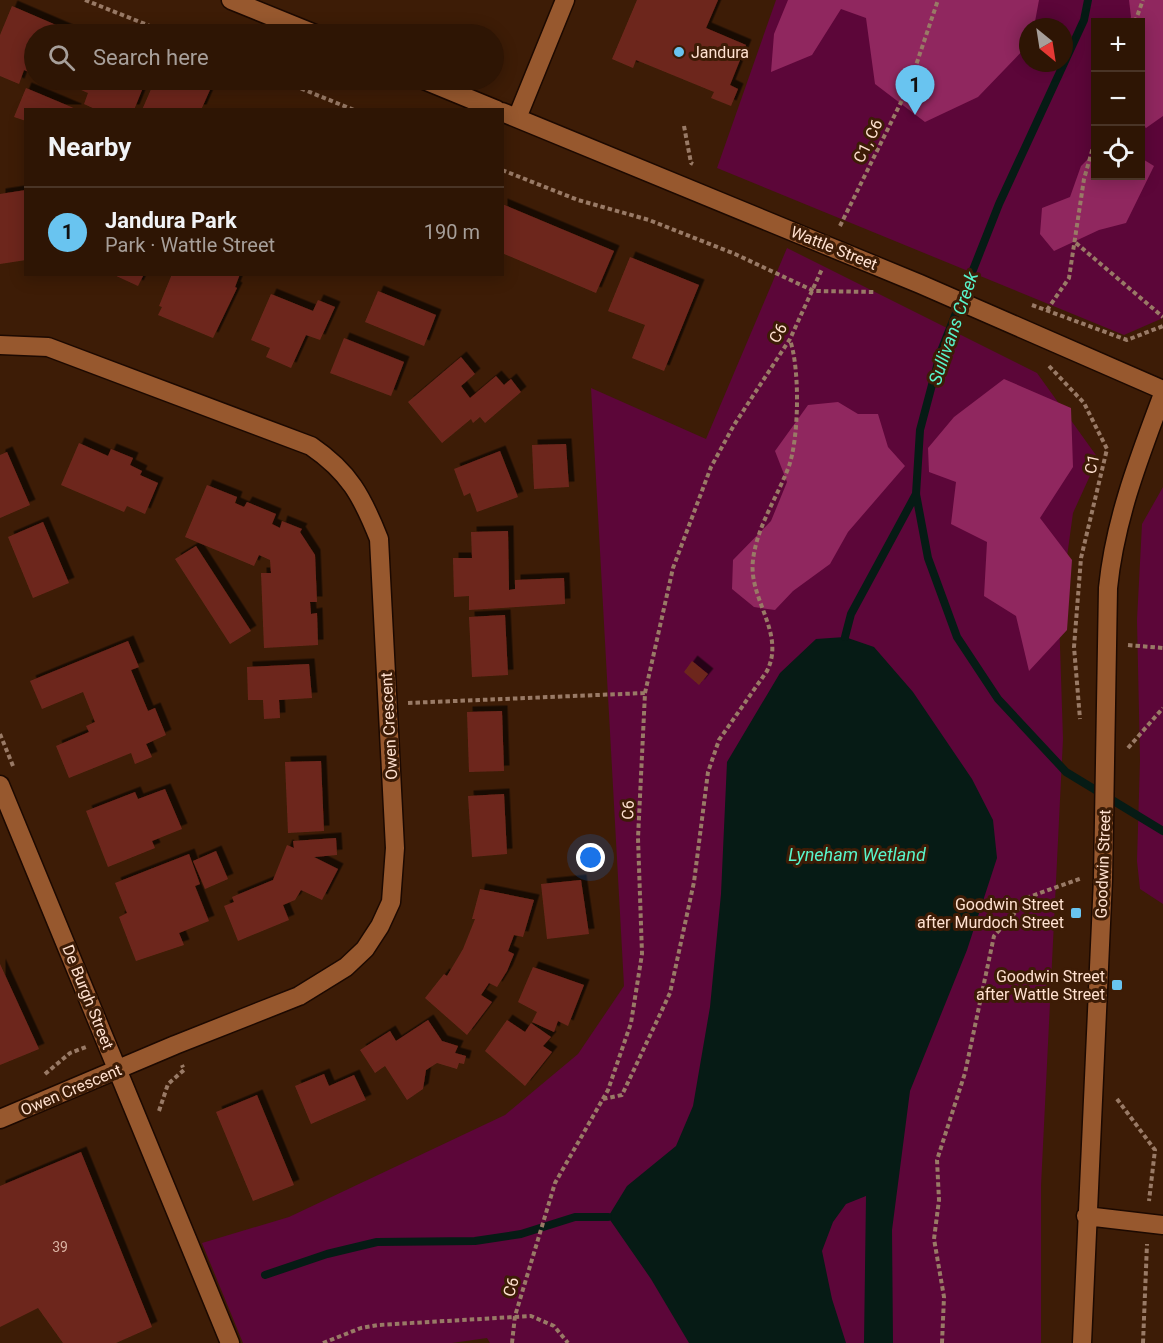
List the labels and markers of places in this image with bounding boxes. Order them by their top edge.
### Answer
place label: Jandura [691,43,749,62]
marker: Jandura [672,45,686,59]
pin: 1 [896,66,934,115]
place label: Goodwin Street after Murdoch Street [917,895,1064,932]
marker: Goodwin Street after Murdoch Street [1069,906,1083,920]
place label: Goodwin Street after Wattle Street [976,967,1105,1004]
marker: Goodwin Street after Wattle Street [1110,978,1124,992]

